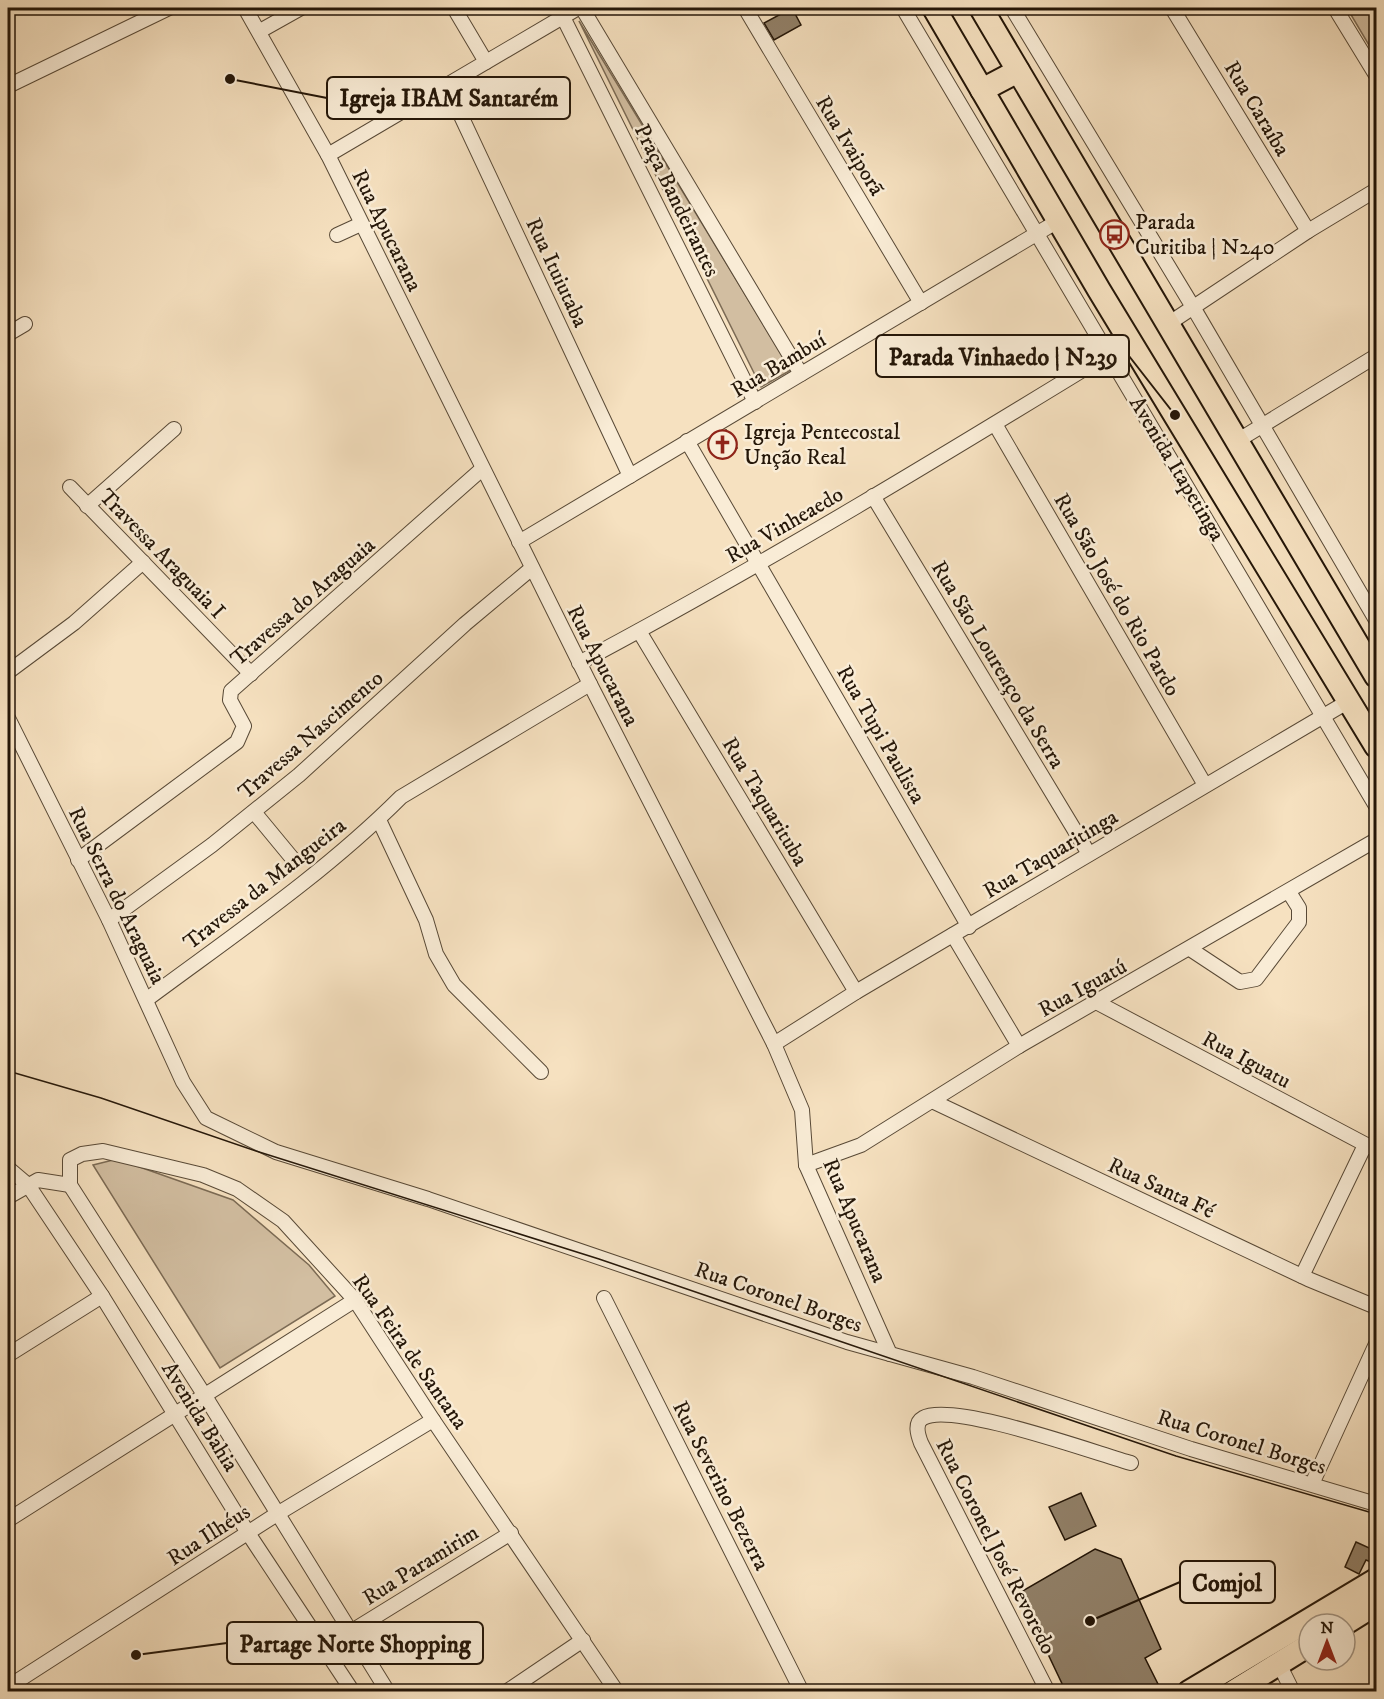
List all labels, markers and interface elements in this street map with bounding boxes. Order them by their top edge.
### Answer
street label: Rua Caraíba [1218,56,1296,162]
callout: Igreja IBAM Santarém [327,77,570,119]
text: Igreja IBAM Santarém [340,84,558,114]
street label: Rua Ivaiporã [809,91,890,201]
street label: Praça Bandeirantes [628,120,725,281]
street label: Rua Apucarana [346,165,428,297]
place label: Parada Curitiba | N240 [1135,209,1275,261]
street label: Rua Ituiutaba [519,213,594,332]
bus stop icon: Parada Curitiba | N240 [1098,218,1130,250]
street label: Rua Bambuí [727,326,832,404]
callout: Parada Vinhaedo | N239 [876,335,1129,377]
text: Parada Vinhaedo | N239 [888,343,1118,373]
street label: Avenida Itapetinga [1123,392,1231,547]
place label: Igreja Pentecostal Unção Real [744,419,900,471]
church icon: Igreja Pentecostal Unção Real [707,428,739,460]
street label: Rua Vinheaedo [721,481,848,570]
street label: Travessa Araguaia I [93,483,231,625]
street label: Rua São José do Rio Pardo [1048,488,1186,701]
street label: Travessa do Araguaia [225,531,381,672]
street label: Rua São Lourenço da Serra [925,556,1071,774]
street label: Rua Apucarana [561,601,645,731]
street label: Rua Tupi Paulista [830,661,932,809]
street label: Travessa Nascimento [233,665,389,805]
street label: Rua Taquarituba [716,733,814,872]
street label: Rua Serra do Araguaia [62,803,172,989]
street label: Rua Taquaritinga [979,803,1124,905]
street label: Travessa da Mangueira [178,812,352,956]
street label: Rua Iguatú [1034,953,1132,1024]
street label: Rua Iguatu [1197,1026,1295,1095]
street label: Rua Santa Fé [1104,1152,1219,1225]
street label: Rua Apucarana [816,1154,893,1287]
street label: Rua Coronel Borges [691,1256,866,1339]
street label: Rua Feira de Santana [346,1269,474,1435]
street label: Avenida Bahia [155,1357,244,1477]
street label: Rua Severino Bezerra [666,1396,775,1576]
street label: Rua Coronel Borges [1154,1404,1329,1481]
street label: Rua Coronel José Revoredo [930,1434,1062,1659]
street label: Rua Ilhéus [162,1498,255,1572]
street label: Rua Paramirim [358,1519,484,1612]
callout: Comjol [1180,1561,1275,1603]
text: Comjol [1192,1569,1263,1599]
north arrow [1297,1612,1357,1672]
text: N [1320,1618,1334,1638]
callout: Partage Norte Shopping [227,1622,483,1664]
text: Partage Norte Shopping [239,1630,472,1660]

